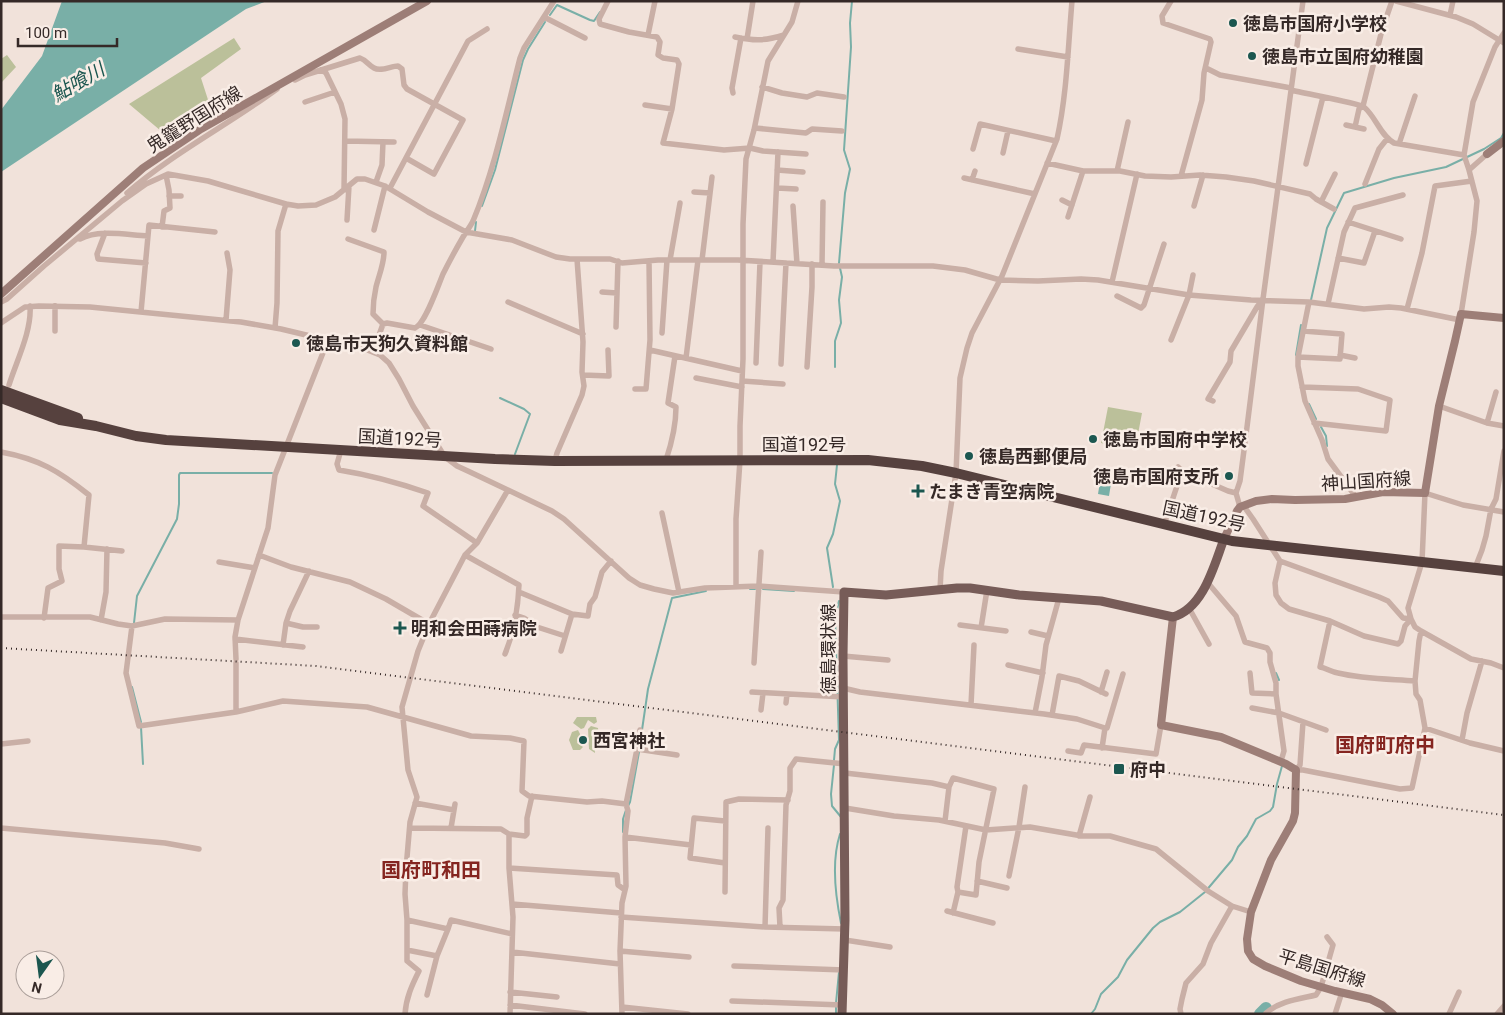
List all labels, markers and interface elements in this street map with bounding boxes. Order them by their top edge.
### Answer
place label: 徳島市国府小学校 [1243,13,1387,34]
scale bar [18,15,116,47]
marker: 徳島市国府小学校 [1227,17,1239,29]
text: 100 m [25,24,67,42]
place label: 徳島市立国府幼稚園 [1262,46,1424,67]
marker: 徳島市立国府幼稚園 [1246,50,1258,62]
water label: 鮎喰川 [48,57,110,106]
street label: 鬼籠野国府線 [143,81,245,157]
place label: 徳島市天狗久資料館 [306,333,468,354]
marker: 徳島市天狗久資料館 [290,337,302,349]
street label: 国道192号 [357,425,443,451]
place label: 徳島市国府中学校 [1103,429,1247,450]
marker: 徳島市国府中学校 [1087,433,1099,445]
street label: 国道192号 [762,434,846,455]
place label: 徳島西郵便局 [979,446,1087,467]
marker: 徳島西郵便局 [963,450,975,462]
place label: 徳島市国府支所 [1093,466,1219,487]
street label: 神山国府線 [1320,467,1412,495]
marker: 徳島市国府支所 [1223,470,1235,482]
place label: たまき青空病院 [929,481,1054,502]
marker: たまき青空病院 [911,484,925,498]
street label: 国道192号 [1161,497,1247,535]
street label: 徳島環状線 [818,604,839,694]
place label: 明和会田蒔病院 [411,618,537,639]
marker: 明和会田蒔病院 [393,621,407,635]
place label: 西宮神社 [593,730,665,751]
district label: 国府町府中 [1335,733,1435,757]
marker: 西宮神社 [577,734,589,746]
place label: 府中 [1130,759,1166,780]
marker: 府中 [1112,762,1126,776]
district label: 国府町和田 [381,858,481,882]
street label: 平島国府線 [1276,945,1368,991]
north arrow [15,950,65,1000]
text: N [30,979,44,997]

